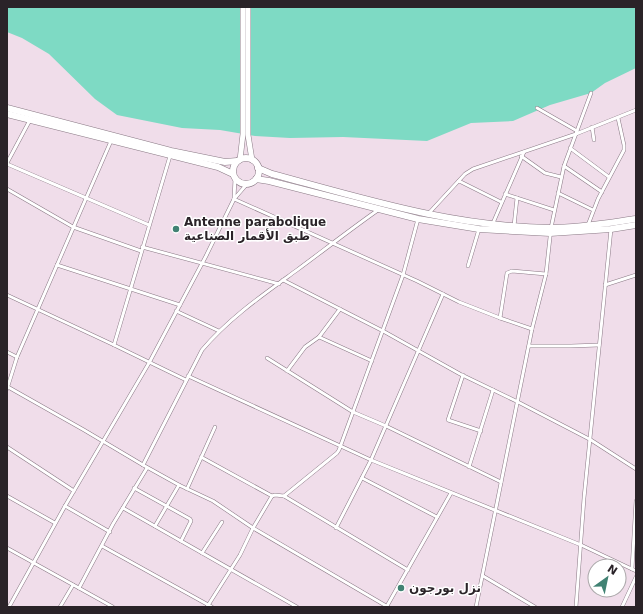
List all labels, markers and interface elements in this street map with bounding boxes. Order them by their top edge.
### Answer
place label: Antenne parabolique طبق الأقمار الصناعية [184,215,326,243]
marker: Antenne parabolique طبق الأقمار الصناعية [171,224,181,234]
north arrow [587,558,627,598]
text: N [605,562,620,578]
place label: نزل بورجون [409,581,481,596]
marker: نزل بورجون [396,583,406,593]

